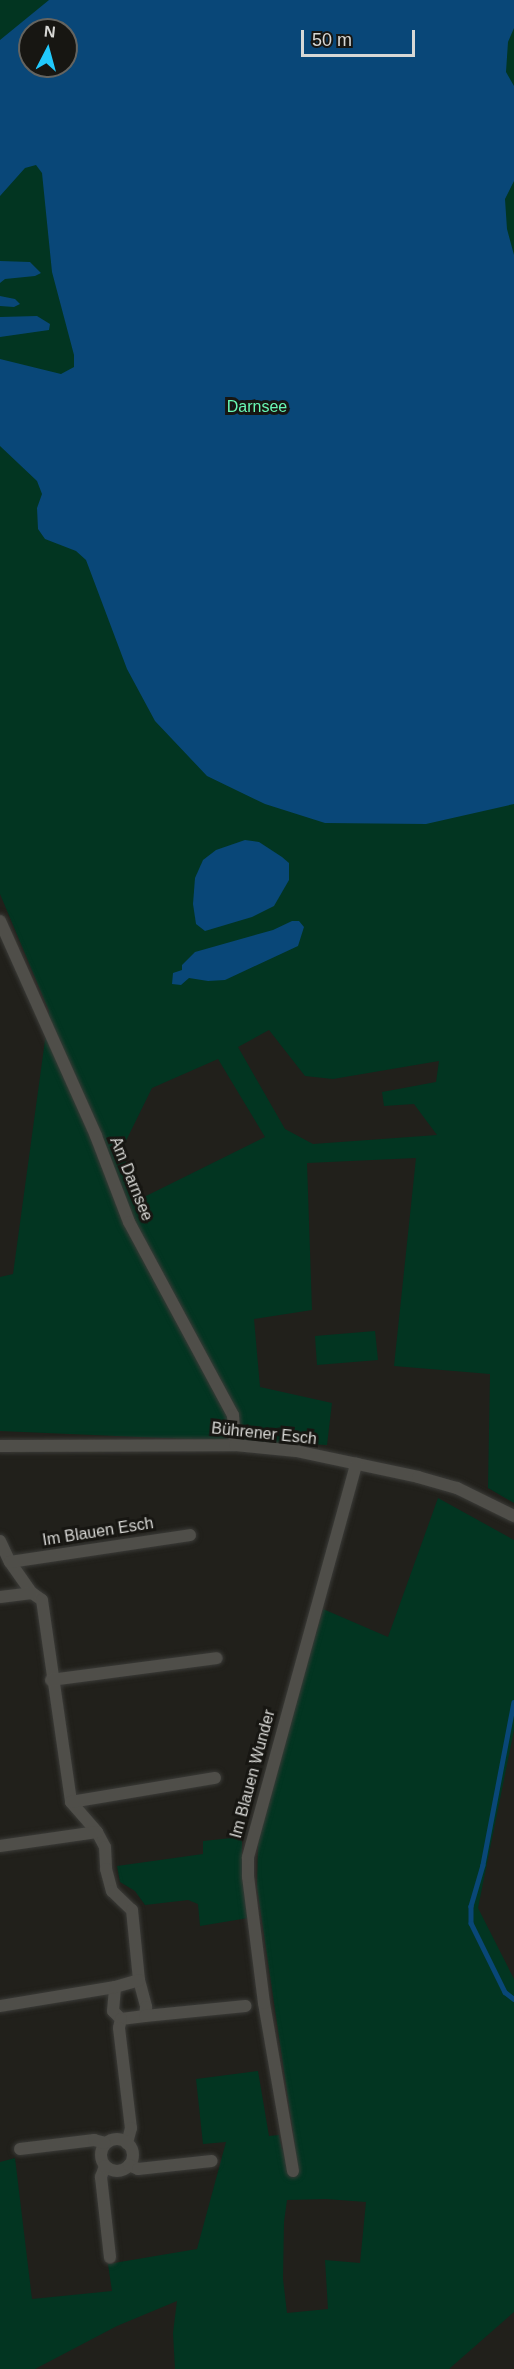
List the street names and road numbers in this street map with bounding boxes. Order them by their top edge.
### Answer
street label: Am Darnsee [105,1134,157,1224]
street label: Bührener Esch [210,1419,318,1449]
street label: Im Blauen Esch [41,1514,155,1550]
street label: Im Blauen Wunder [227,1708,279,1840]

